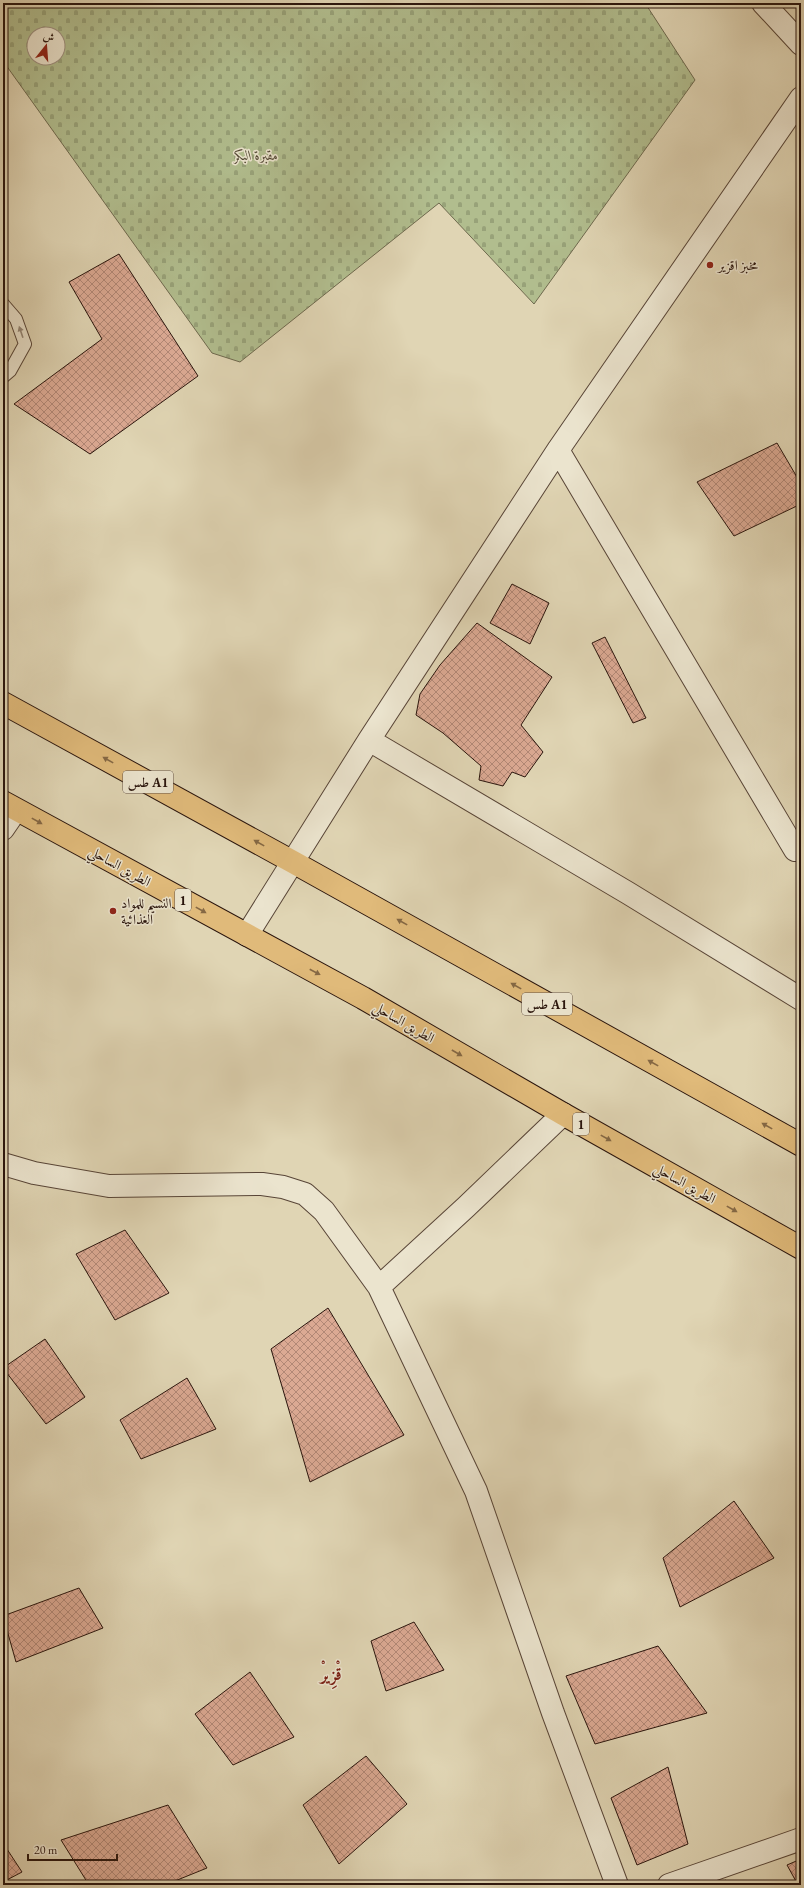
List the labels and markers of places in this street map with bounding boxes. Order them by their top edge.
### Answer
place label: مخبز اقزير [716,256,759,274]
marker: مخبز اقزير [705,260,715,270]
place label: النسيم للمواد الغذائية [121,894,172,928]
marker: النسيم للمواد الغذائية [108,906,118,916]

